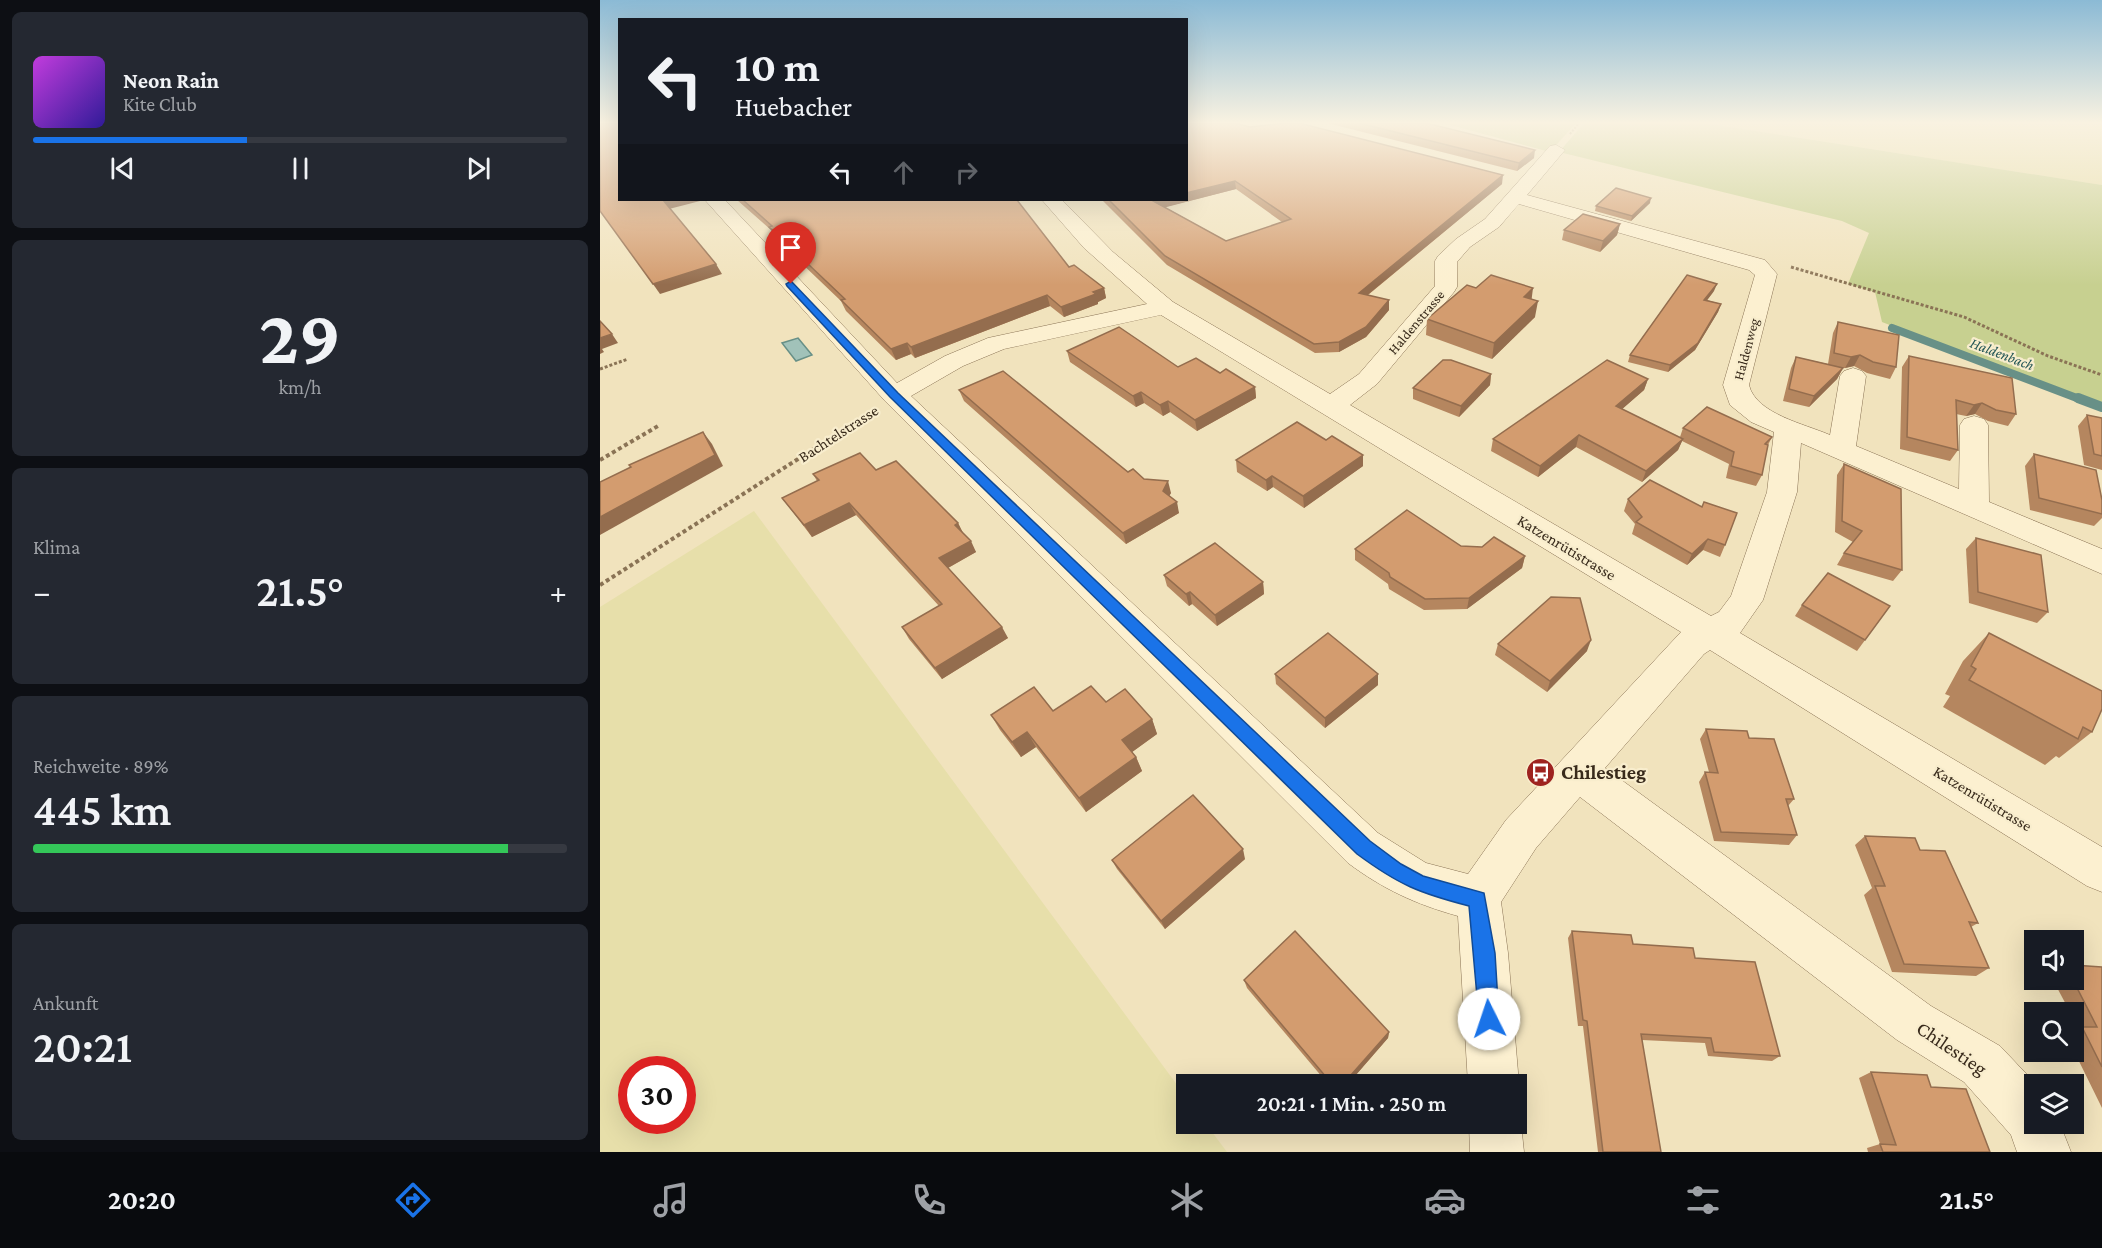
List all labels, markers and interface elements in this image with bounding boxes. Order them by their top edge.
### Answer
icon: left [636,42,714,120]
text: 10 m [735,43,820,90]
text: Neon Rain [123,68,219,93]
text: Huebacher [735,92,852,122]
text: Kite Club [123,93,197,115]
icon: previous [106,152,139,185]
icon: pause [284,152,317,185]
icon: next [462,152,495,185]
icon: left [824,156,857,189]
icon: ahead [887,156,920,189]
icon: right [950,156,983,189]
pin [765,222,816,284]
icon: arrive [774,231,807,264]
street label: Haldenstrasse [1385,287,1447,357]
text: 29 [259,293,341,380]
street label: Haldenweg [1730,316,1762,382]
water label: Haldenbach [1968,335,2036,373]
text: km/h [278,376,322,398]
street label: Bachtelstrasse [795,401,881,466]
street label: Katzenrütistrasse [1515,511,1619,583]
text: Klima [33,536,80,558]
text: 21.5° [256,566,344,616]
text: − [33,573,50,610]
text: + [550,573,567,610]
text: Reichweite · 89% [33,755,168,777]
bus stop icon: Chilestieg [1524,756,1556,788]
place label: Chilestieg [1561,761,1646,783]
street label: Katzenrütistrasse [1931,762,2035,834]
text: 445 km [33,785,171,835]
map controls [2024,930,2084,1134]
button: sound [2024,930,2084,990]
position arrow [1457,987,1521,1051]
text: Ankunft [33,992,98,1014]
button: search [2024,1002,2084,1062]
street label: Chilestieg [1912,1017,1992,1080]
text: 20:21 [33,1022,132,1072]
speed limit sign: 30 [618,1056,696,1134]
button: layers [2024,1074,2084,1134]
text: 20:21 · 1 Min. · 250 m [1257,1091,1446,1116]
icon: directions [392,1179,434,1221]
icon: music [650,1179,692,1221]
icon: phone [908,1179,950,1221]
icon: climate [1166,1179,1208,1221]
icon: car [1424,1179,1466,1221]
icon: filters [1682,1179,1724,1221]
text: 20:20 [108,1185,176,1215]
text: 21.5° [1939,1185,1994,1215]

